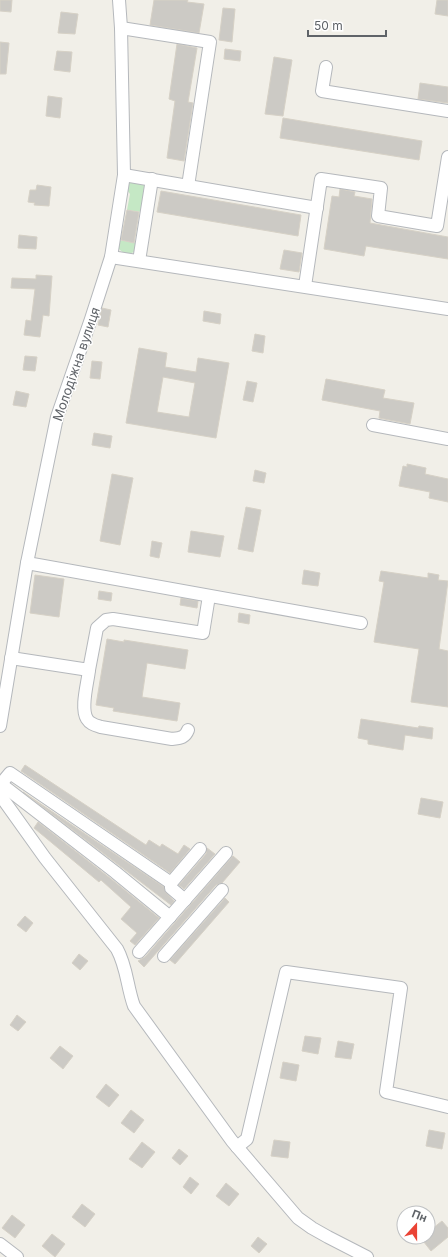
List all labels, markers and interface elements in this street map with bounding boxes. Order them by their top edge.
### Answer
scale bar [308,12,386,38]
text: 50 m [314,18,343,33]
street label: Молодіжна вулиця [49,305,103,423]
north arrow [396,1205,436,1245]
text: Пн [410,1206,429,1225]

